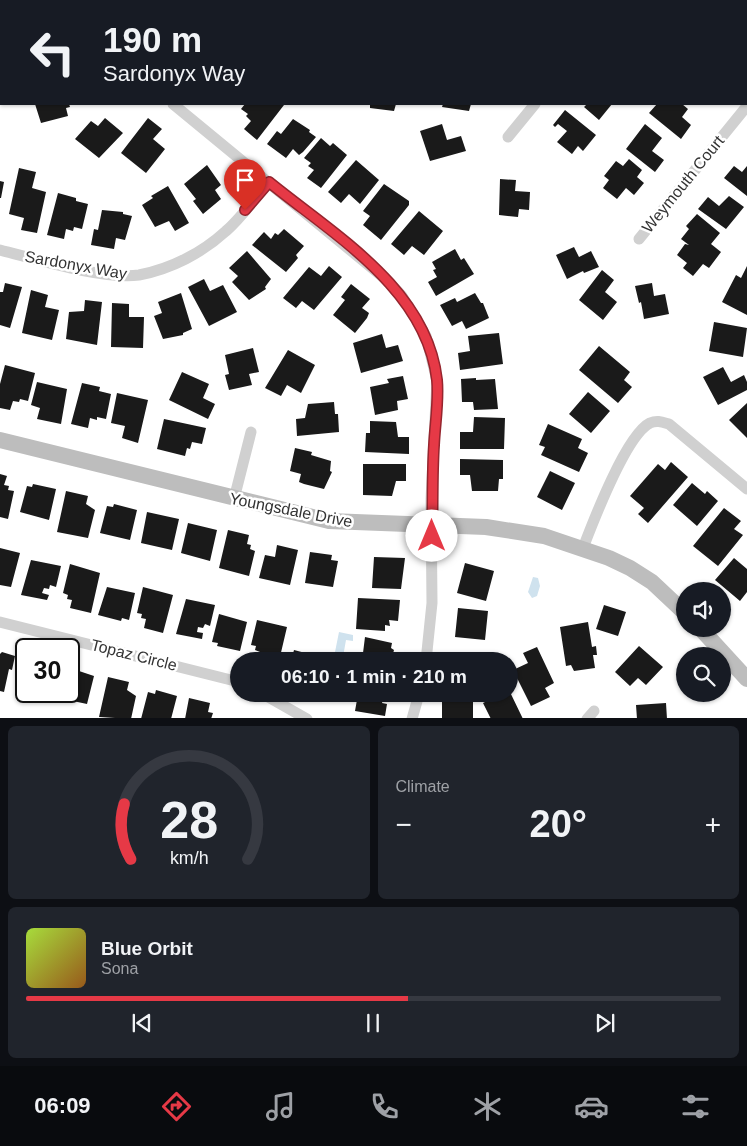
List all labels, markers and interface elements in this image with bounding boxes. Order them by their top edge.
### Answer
icon: left [20,20,85,85]
text: 190 m [103,20,202,59]
text: Sardonyx Way [103,61,245,86]
street label: Weymouth Court [639,132,728,236]
pin [224,159,266,210]
icon: arrive [231,166,259,194]
street label: Sardonyx Way [24,248,128,282]
street label: Youngsdale Drive [228,490,354,530]
position arrow [405,509,457,561]
map controls [676,582,731,702]
button: sound [676,582,731,637]
street label: Topaz Circle [89,636,179,674]
speed limit sign: 30 [15,638,80,703]
button: search [676,647,731,702]
text: 06:10 · 1 min · 210 m [281,666,467,687]
text: Climate [396,778,450,795]
text: 28 [160,791,218,849]
text: 20° [530,803,587,845]
text: − [396,809,412,840]
text: + [705,809,721,840]
text: km/h [169,848,208,868]
text: Blue Orbit [101,938,193,959]
text: Sona [101,960,138,977]
icon: previous [128,1009,156,1037]
icon: pause [359,1009,387,1037]
icon: next [591,1009,619,1037]
icon: directions [159,1089,194,1124]
icon: music [263,1089,298,1124]
icon: phone [367,1089,402,1124]
icon: climate [470,1089,505,1124]
icon: car [574,1089,609,1124]
icon: filters [678,1089,713,1124]
text: 06:09 [34,1093,91,1118]

